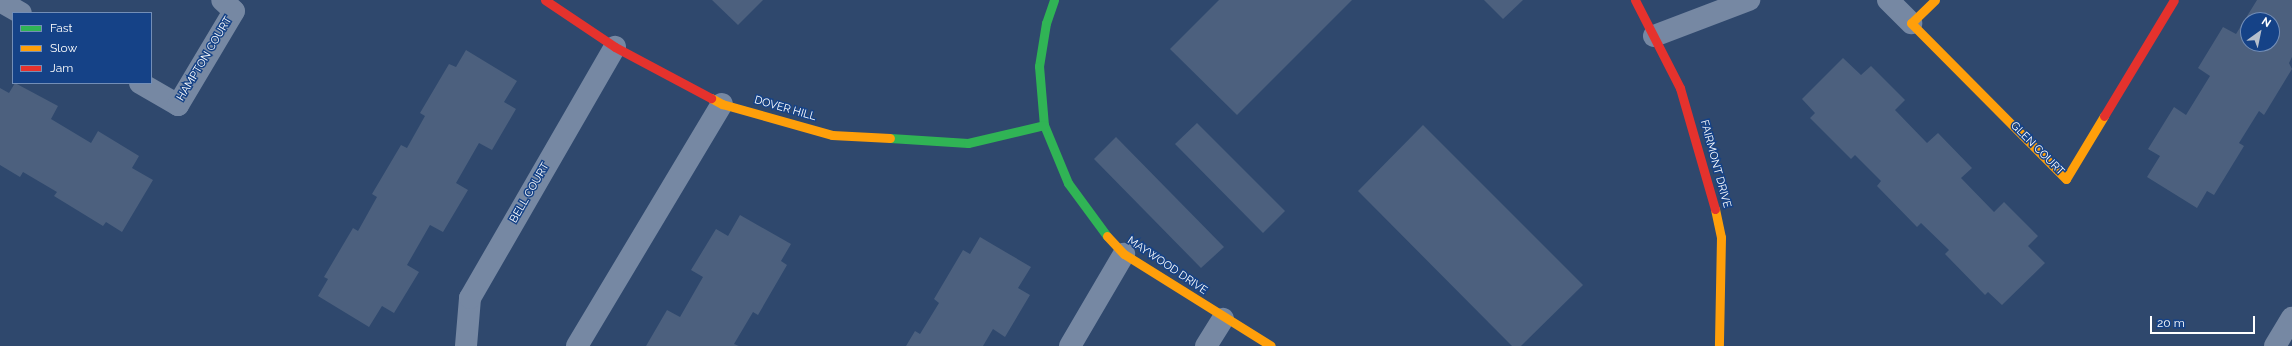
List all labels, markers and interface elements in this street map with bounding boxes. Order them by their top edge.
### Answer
legend [12,12,152,84]
north arrow [2240,12,2280,52]
street label: HAMPTON COURT [175,15,235,103]
text: N [2259,15,2273,30]
text: Fast [50,21,73,35]
text: Slow [50,41,77,55]
text: Jam [50,61,73,75]
street label: DOVER HILL [753,94,817,124]
street label: FAIRMONT DRIVE [1697,118,1733,210]
street label: GLEN COURT [2008,120,2066,178]
street label: BELL COURT [507,160,553,226]
street label: MAYWOOD DRIVE [1124,234,1210,298]
scale bar [2152,308,2257,334]
text: 20 m [2157,316,2185,330]

